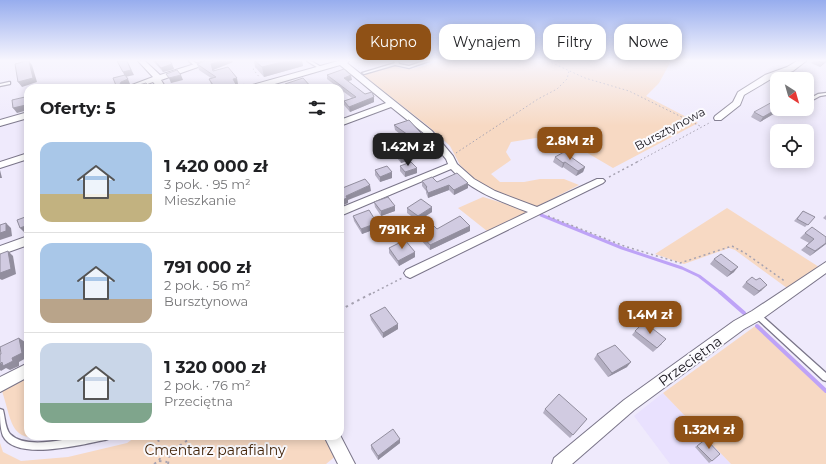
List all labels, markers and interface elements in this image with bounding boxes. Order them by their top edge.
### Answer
chip: Kupno [356,24,431,60]
chip: Wynajem [439,24,535,60]
chip: Filtry [543,24,606,60]
chip: Nowe [614,24,682,60]
north arrow [770,72,814,116]
map controls [770,72,814,168]
icon: filters [306,97,328,119]
text: Oferty: 5 [40,98,116,118]
street label: Bursztynowa [632,104,708,153]
button: locate [770,124,814,168]
pin: 2.8M zł [533,127,607,161]
text: 2.8M zł [546,132,594,148]
pin: 1.42M zł [367,133,449,167]
text: 1.42M zł [382,138,434,154]
text: 1 420 000 zł [164,156,268,176]
icon: home [72,158,120,206]
text: 3 pok. · 95 m² [164,176,251,192]
text: Mieszkanie [164,192,236,208]
pin: 791K zł [365,216,439,250]
text: 791K zł [379,221,425,237]
text: 791 000 zł [164,257,251,277]
icon: home [72,259,120,307]
text: 2 pok. · 56 m² [164,277,251,293]
text: Bursztynowa [164,293,248,309]
pin: 1.4M zł [613,301,687,335]
text: 1.4M zł [628,306,672,322]
street label: Przeciętna [655,332,725,390]
text: 1 320 000 zł [164,357,266,377]
icon: home [72,359,120,407]
text: 2 pok. · 76 m² [164,377,251,393]
text: Przeciętna [164,393,233,409]
pin: 1.32M zł [668,416,750,450]
text: 1.32M zł [683,421,735,437]
park label: Cmentarz parafialny [144,441,286,459]

